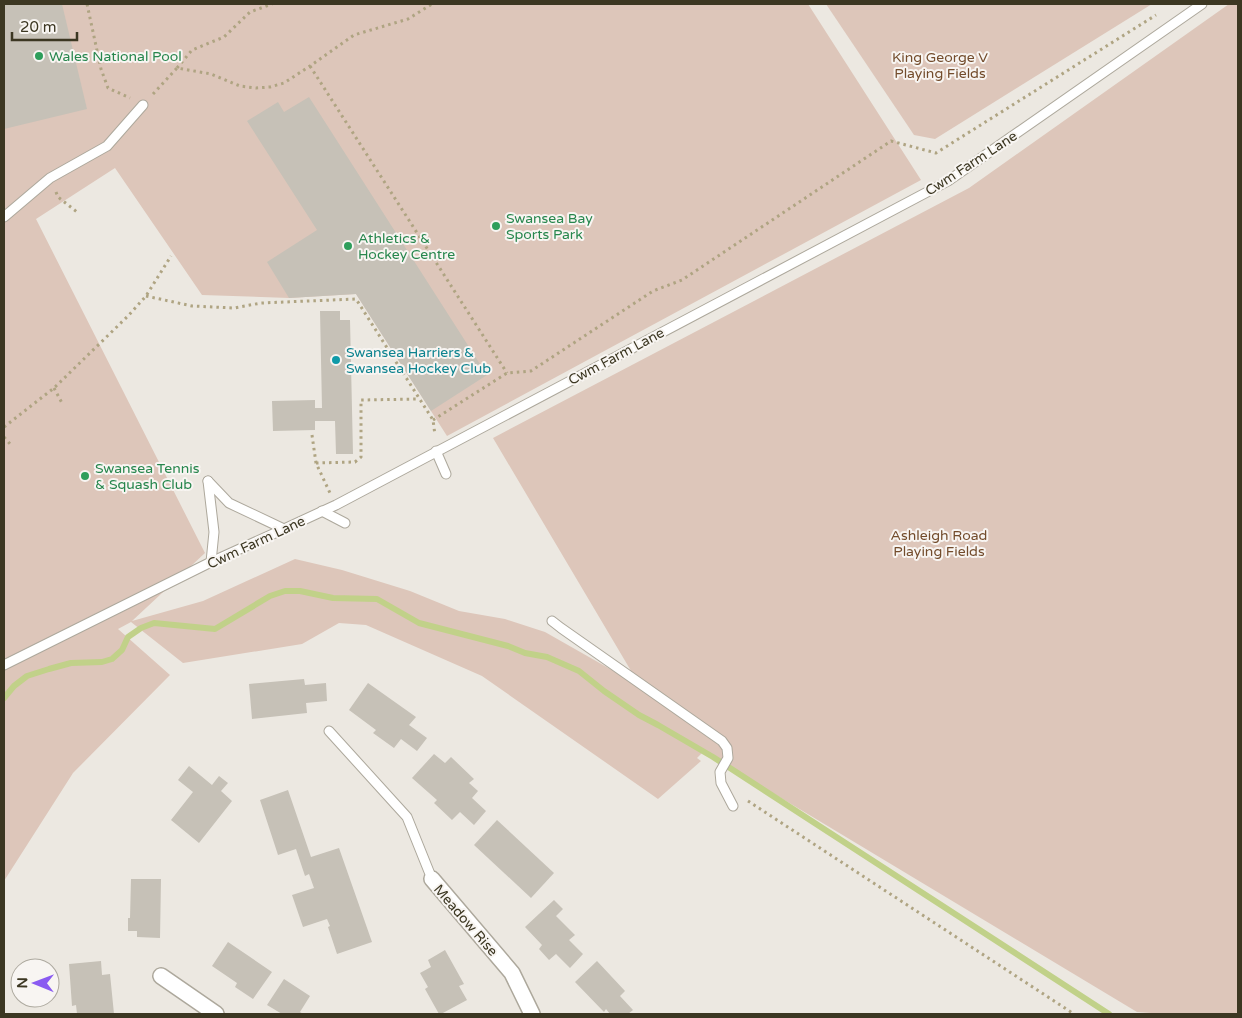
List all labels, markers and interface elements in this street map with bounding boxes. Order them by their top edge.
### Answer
scale bar [12,10,78,42]
text: 20 m [20,18,57,36]
place label: Wales National Pool [49,48,182,65]
park label: King George V Playing Fields [892,49,988,82]
marker: Wales National Pool [33,50,45,62]
street label: Cwm Farm Lane [922,127,1020,199]
place label: Swansea Bay Sports Park [506,210,593,243]
marker: Swansea Bay Sports Park [490,220,502,232]
place label: Athletics & Hockey Centre [358,230,455,263]
marker: Athletics & Hockey Centre [342,240,354,252]
street label: Cwm Farm Lane [565,324,667,389]
place label: Swansea Harriers & Swansea Hockey Club [346,344,491,377]
marker: Swansea Harriers & Swansea Hockey Club [330,354,342,366]
place label: Swansea Tennis & Squash Club [95,460,200,493]
marker: Swansea Tennis & Squash Club [79,470,91,482]
street label: Cwm Farm Lane [205,512,308,573]
park label: Ashleigh Road Playing Fields [891,527,987,560]
street label: Meadow Rise [430,881,501,960]
north arrow [10,958,60,1008]
text: N [14,977,31,989]

